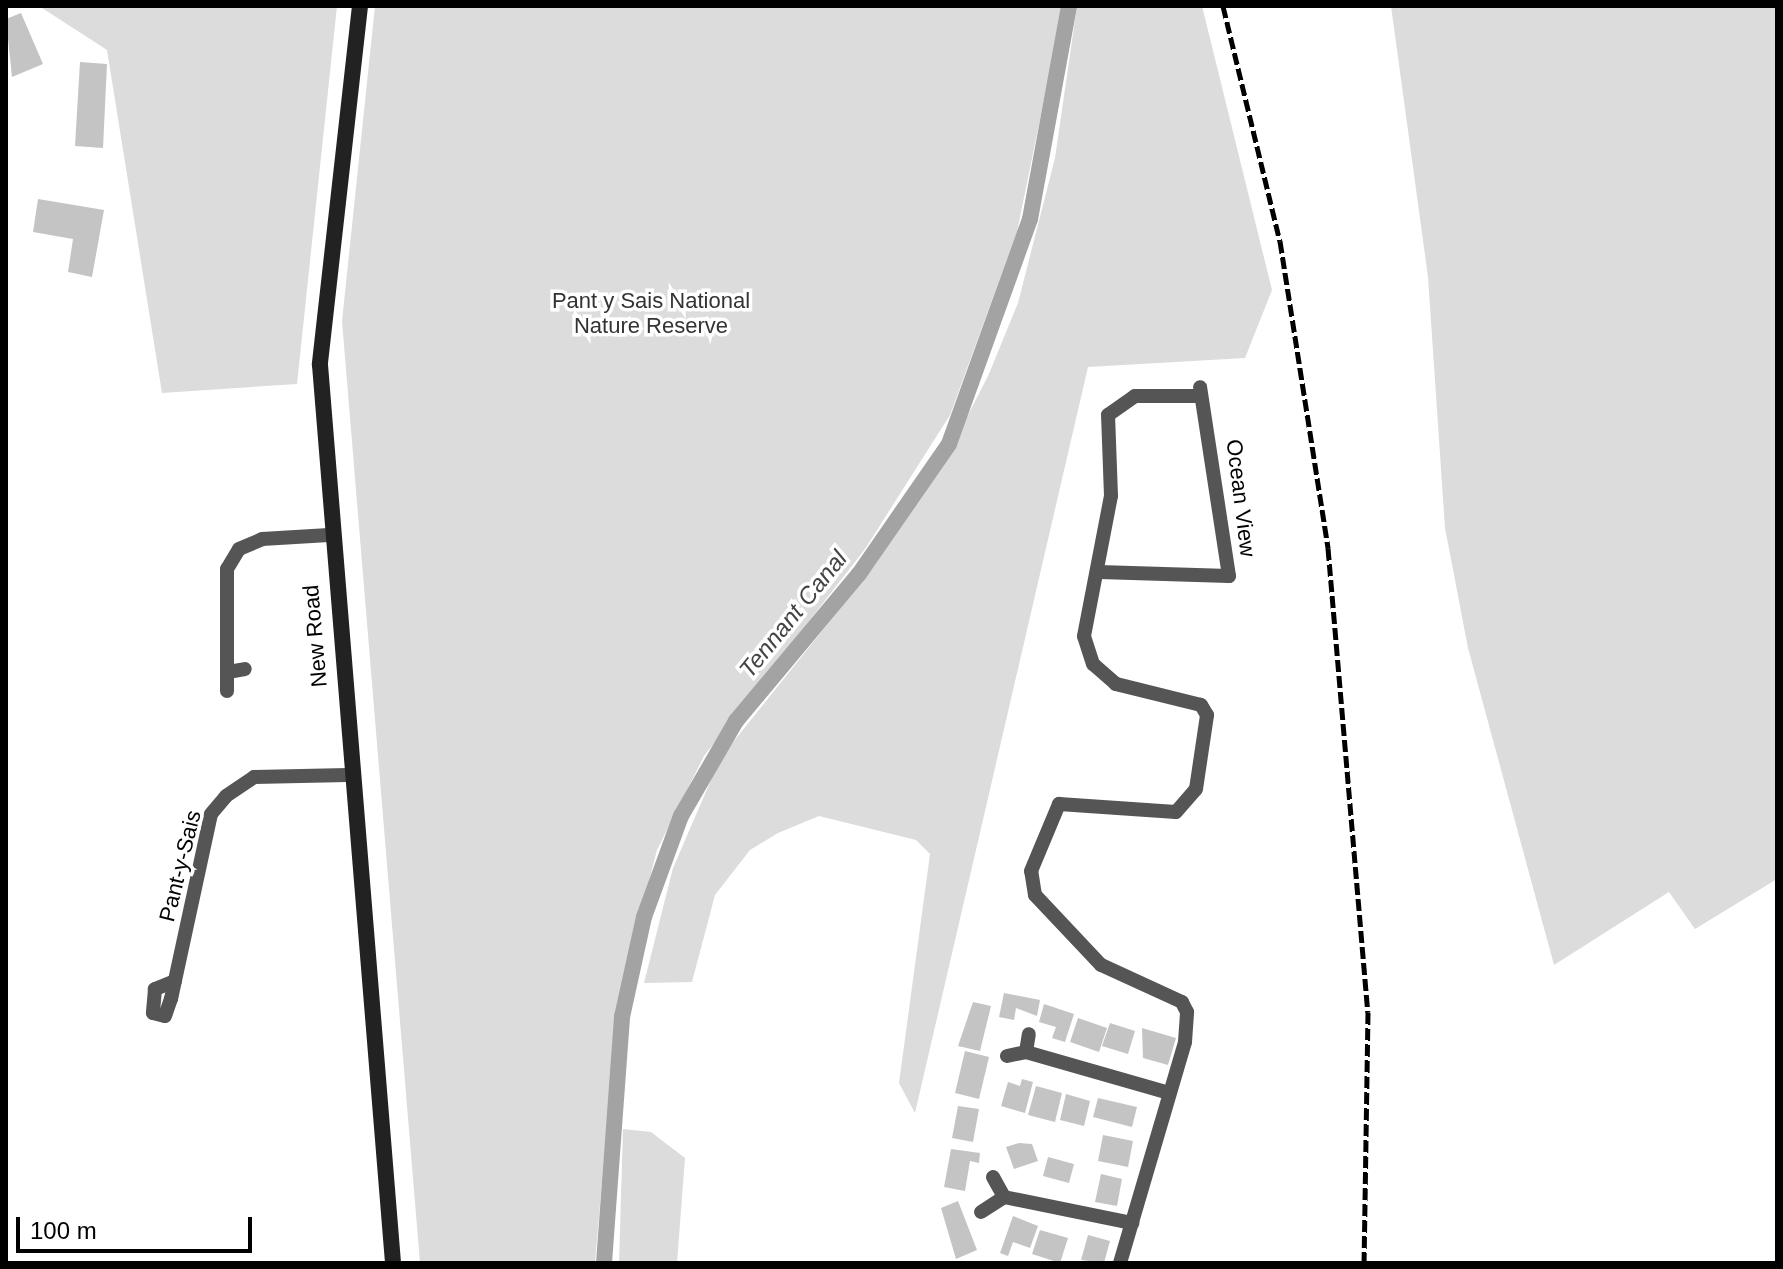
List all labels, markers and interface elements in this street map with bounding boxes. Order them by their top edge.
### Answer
park label: Pant y Sais National Nature Reserve [552,287,750,338]
street label: Ocean View [1221,438,1261,558]
water label: Tennant Canal [733,545,853,683]
street label: New Road [297,584,333,688]
street label: Pant-y-Sais [153,808,207,924]
scale bar [20,1201,256,1251]
text: 100 m [30,1217,97,1244]

